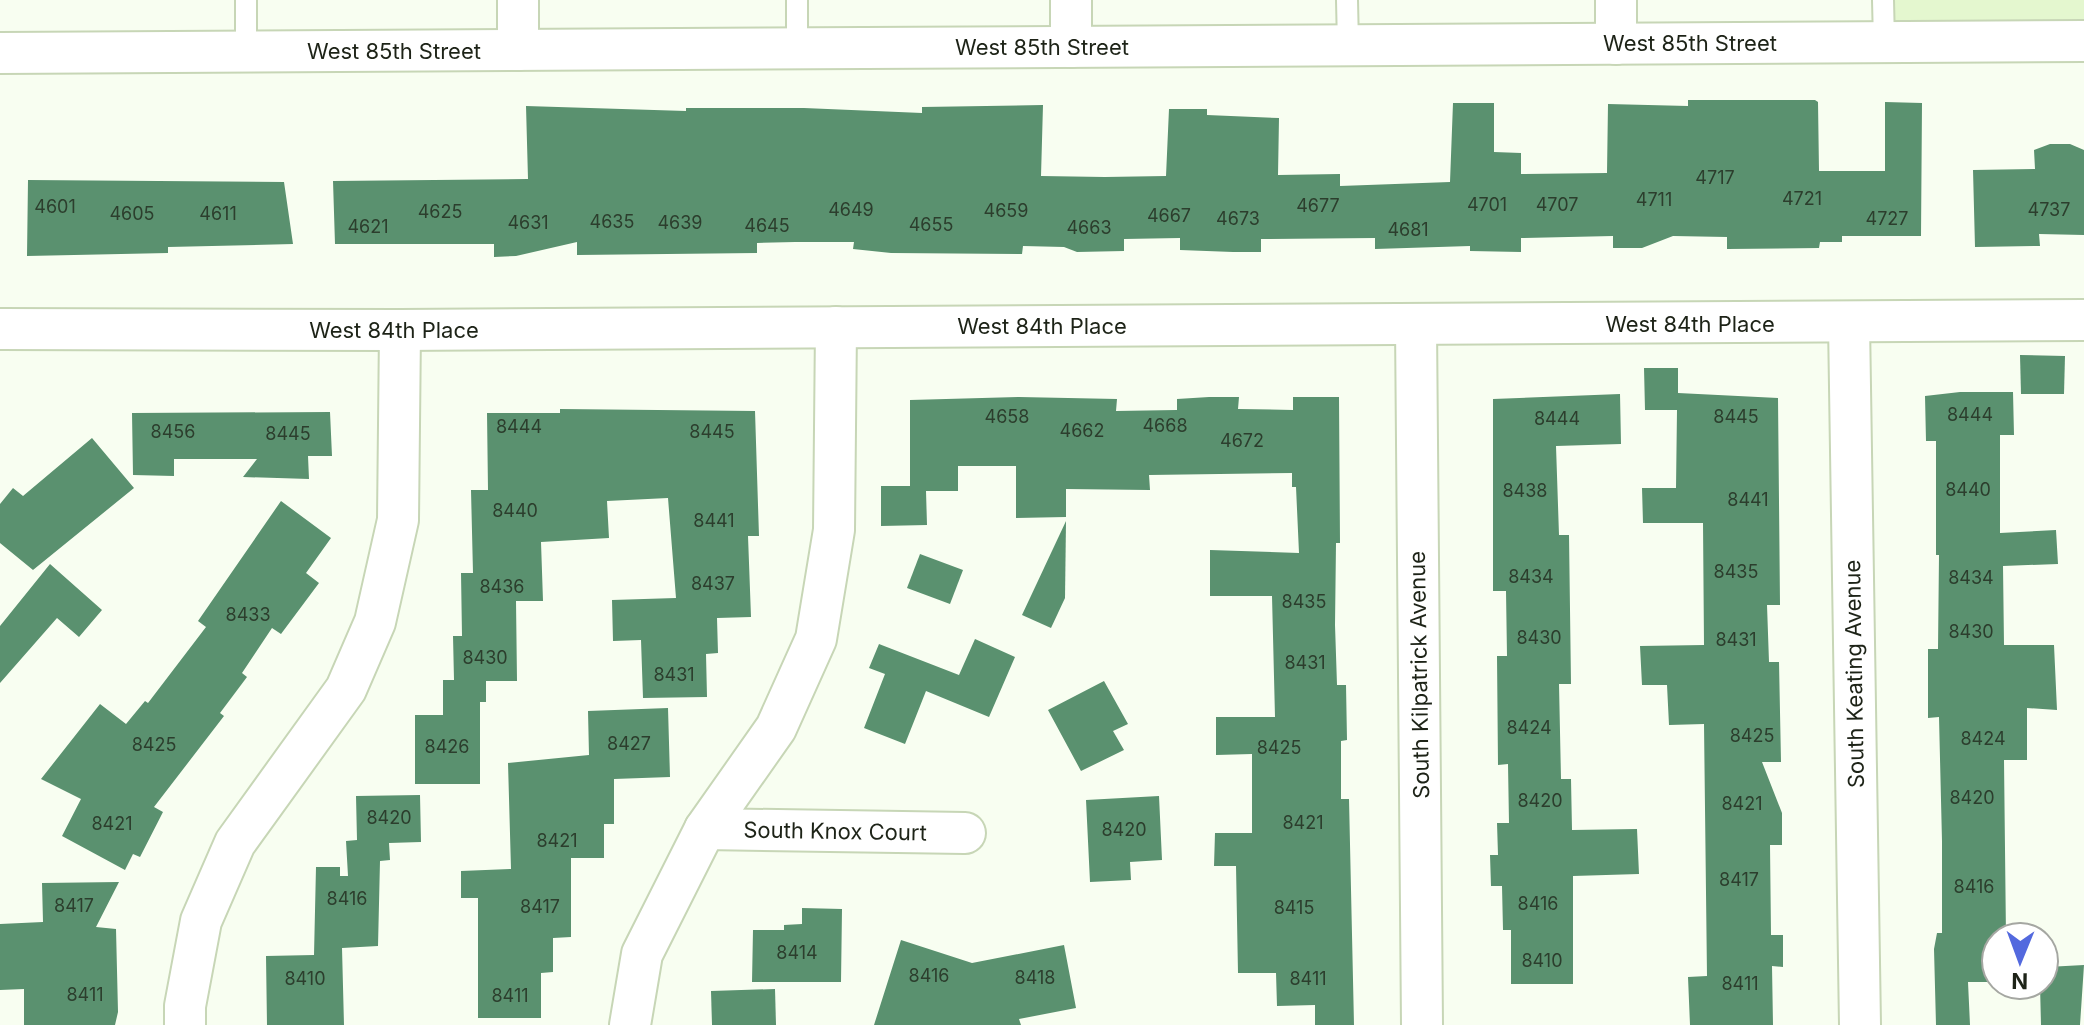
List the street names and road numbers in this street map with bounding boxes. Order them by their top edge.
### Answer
street label: West 85th Street [1603,30,1777,56]
street label: West 85th Street [955,34,1129,60]
street label: West 85th Street [307,38,481,64]
street label: West 84th Place [1605,311,1775,337]
street label: West 84th Place [957,313,1127,339]
street label: West 84th Place [309,317,479,343]
street label: South Kilpatrick Avenue [1404,551,1434,799]
street label: South Keating Avenue [1839,560,1869,788]
street label: South Knox Court [743,816,927,846]

